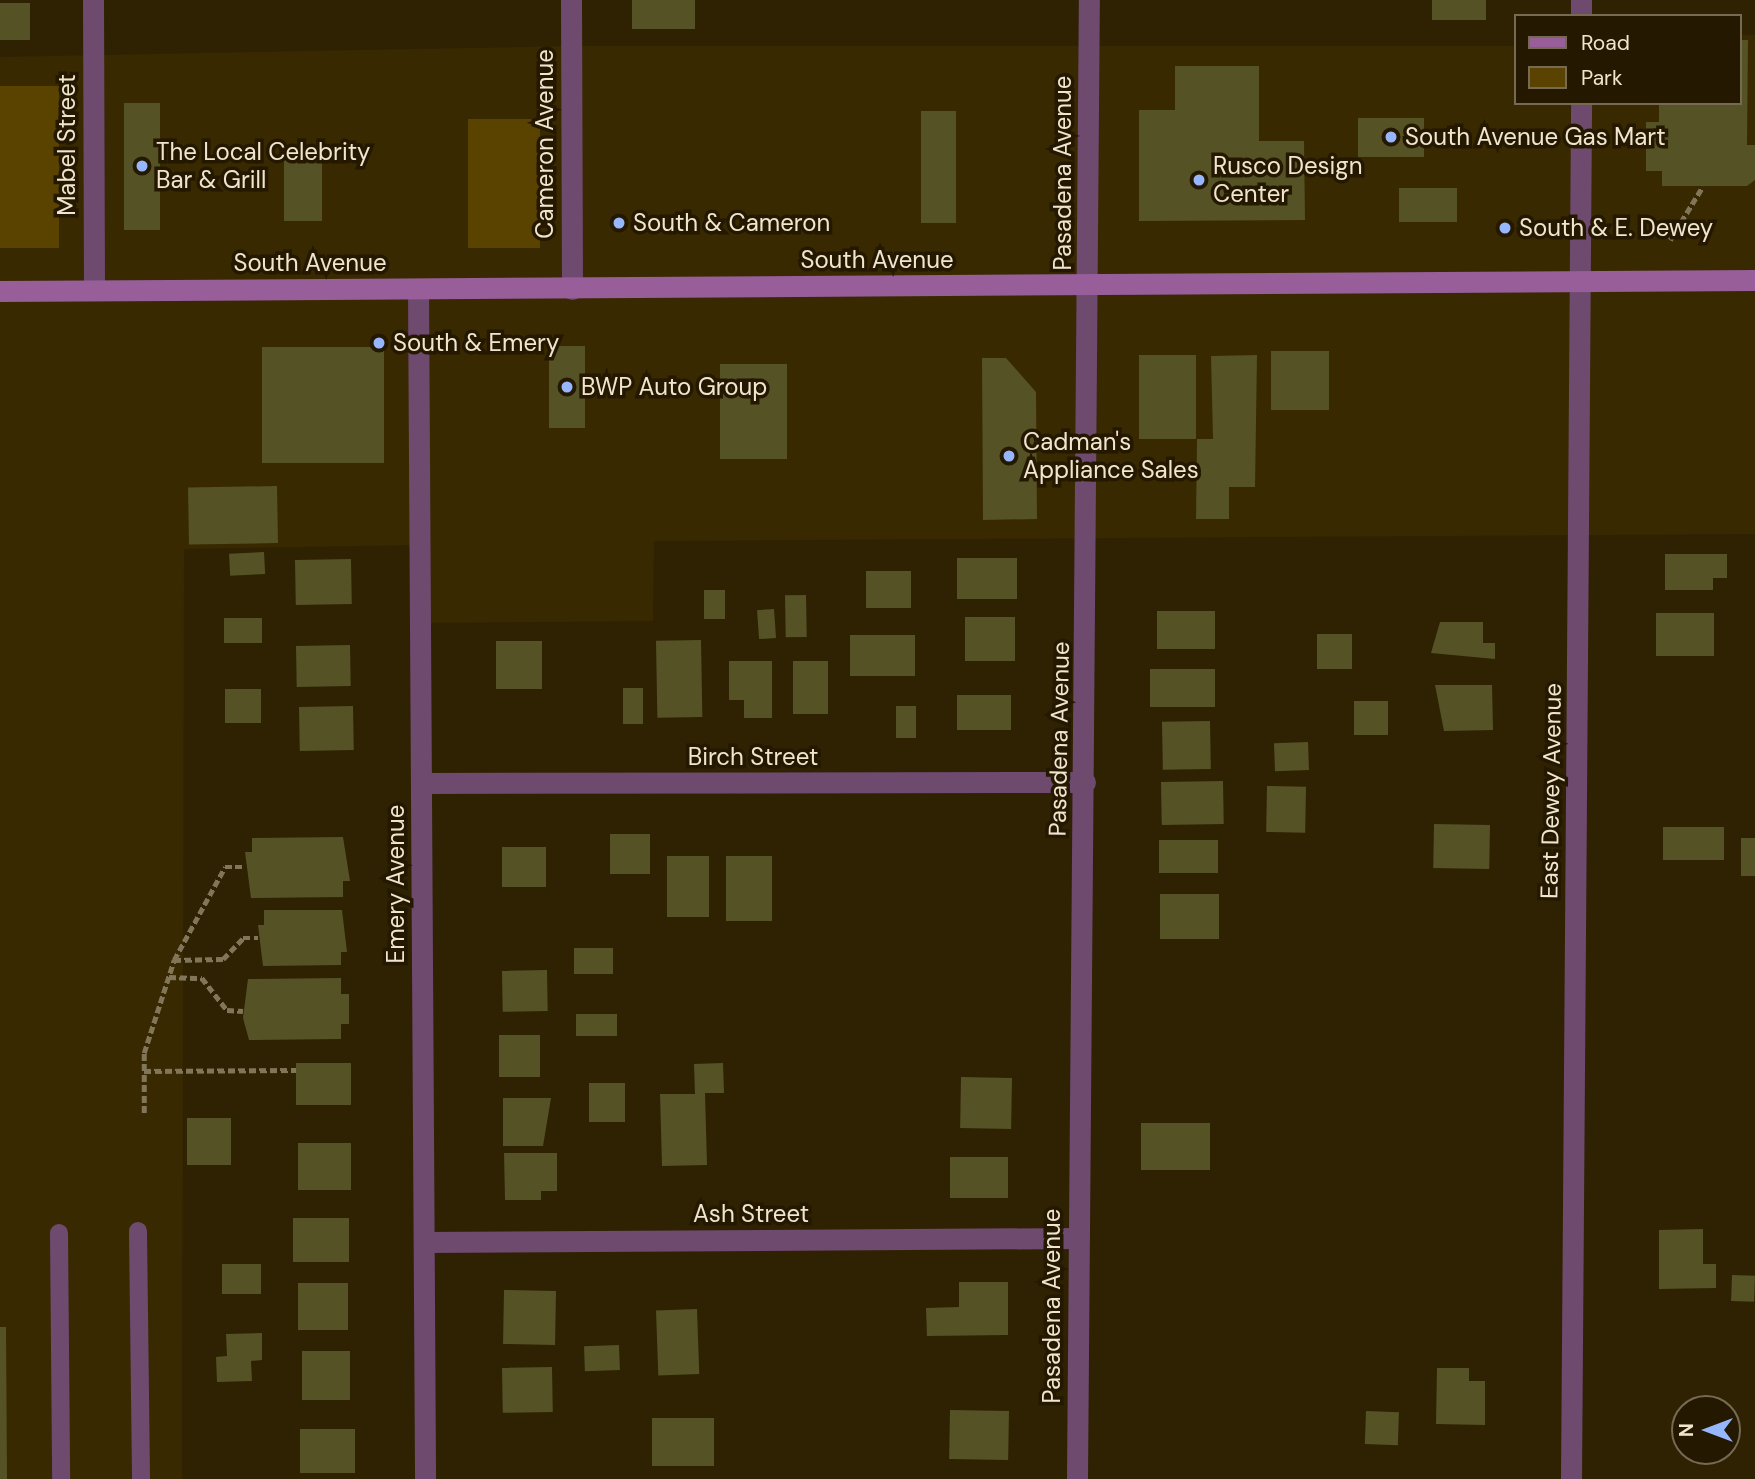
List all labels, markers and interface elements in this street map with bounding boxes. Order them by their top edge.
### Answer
legend [1514,14,1741,105]
text: Road [1581,29,1630,57]
street label: Cameron Avenue [531,49,559,239]
text: Park [1581,64,1622,92]
street label: Mabel Street [53,74,81,216]
street label: Pasadena Avenue [1049,76,1077,270]
place label: South Avenue Gas Mart [1405,123,1666,151]
marker: South Avenue Gas Mart [1383,129,1399,145]
place label: The Local Celebrity Bar & Grill [156,138,370,194]
place label: Rusco Design Center [1213,152,1363,208]
marker: The Local Celebrity Bar & Grill [134,158,150,174]
marker: Rusco Design Center [1191,172,1207,188]
place label: South & Cameron [633,209,830,237]
place label: South & E. Dewey [1519,214,1713,242]
marker: South & Cameron [611,215,627,231]
marker: South & E. Dewey [1497,220,1513,236]
street label: South Avenue [800,246,954,274]
street label: South Avenue [233,249,387,277]
place label: South & Emery [393,329,559,357]
marker: South & Emery [371,335,387,351]
place label: BWP Auto Group [581,373,767,401]
marker: BWP Auto Group [559,379,575,395]
place label: Cadman's Appliance Sales [1023,428,1199,484]
marker: Cadman's Appliance Sales [1001,448,1017,464]
street label: Pasadena Avenue [1043,641,1075,837]
street label: East Dewey Avenue [1535,683,1567,899]
street label: Birch Street [688,743,818,771]
street label: Emery Avenue [382,805,410,963]
street label: Ash Street [693,1200,809,1228]
street label: Pasadena Avenue [1038,1209,1066,1403]
north arrow [1671,1395,1741,1465]
text: N [1674,1423,1699,1437]

